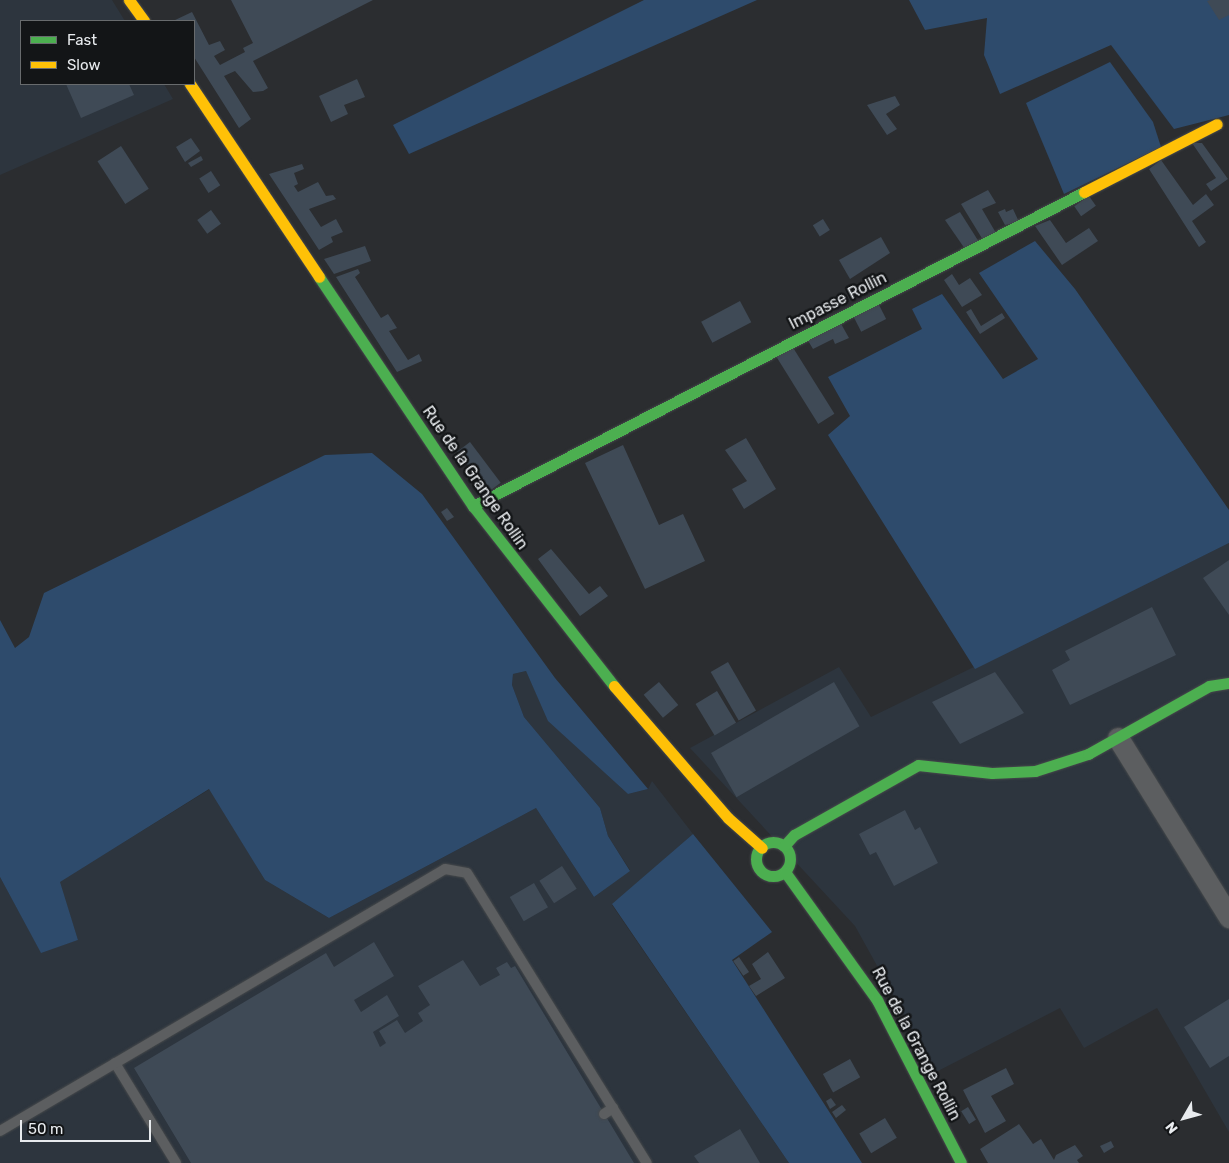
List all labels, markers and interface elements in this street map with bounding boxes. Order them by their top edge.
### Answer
legend [20,20,195,85]
text: Fast [67,31,97,49]
text: Slow [67,56,100,74]
street label: Impasse Rollin [786,268,890,334]
street label: Rue de la Grange Rollin [418,403,532,553]
street label: Rue de la Grange Rollin [867,964,965,1124]
north arrow [1159,1093,1209,1143]
scale bar [22,1110,154,1142]
text: N [1162,1118,1182,1137]
text: 50 m [28,1120,63,1138]

